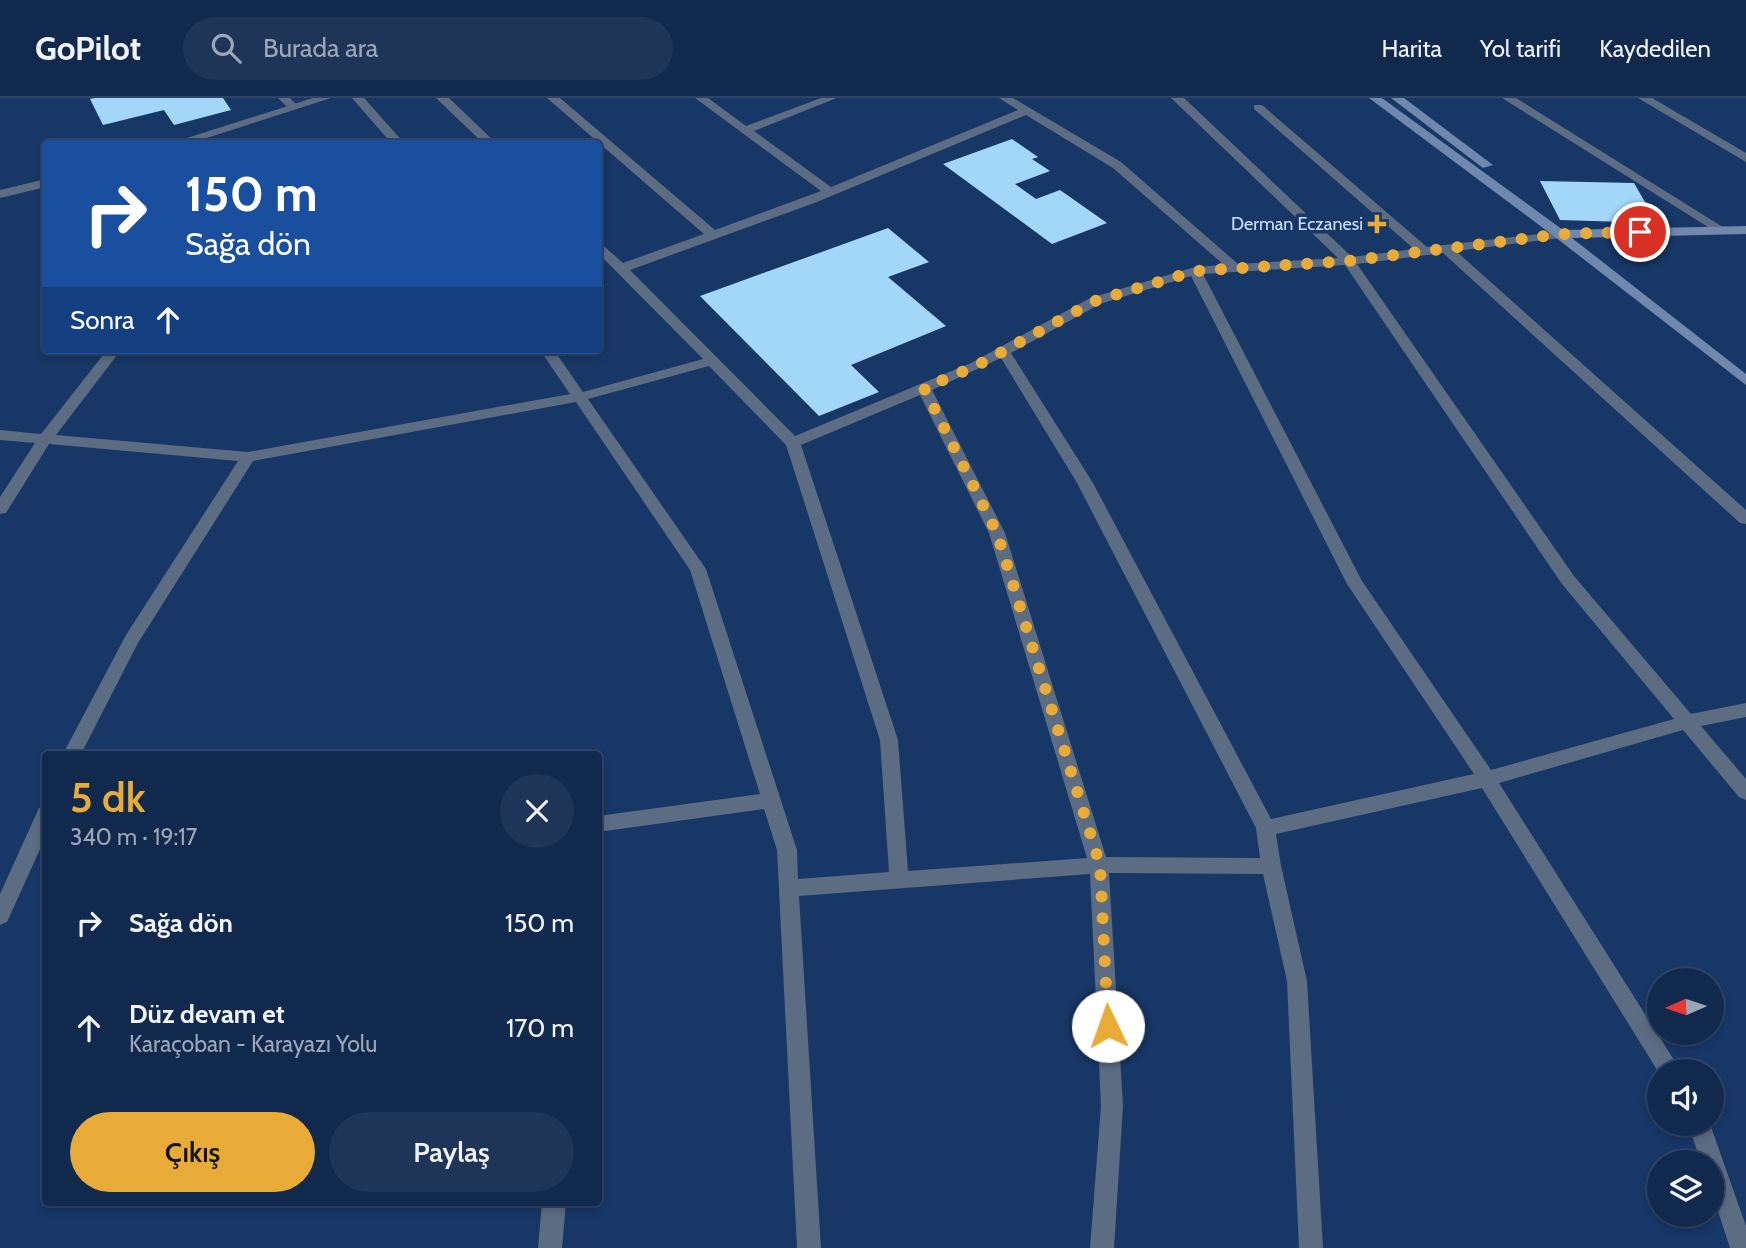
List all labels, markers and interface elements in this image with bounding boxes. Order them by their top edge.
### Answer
search box [183,17,673,80]
text: GoPilot [35,28,141,68]
icon: search [207,29,245,67]
text: Burada ara [263,32,378,64]
text: Harita [1382,34,1442,63]
text: Yol tarifi [1480,34,1561,63]
text: Kaydedilen [1599,34,1711,63]
text: 150 m [185,164,318,223]
icon: right [70,168,161,259]
pin [1610,202,1670,262]
place label: Derman Eczanesi [1231,213,1363,235]
icon: arrive [1621,213,1659,251]
marker: Derman Eczanesi [1369,216,1385,232]
text: Sağa dön [185,224,311,263]
icon: ahead [149,301,187,339]
text: Sonra [70,304,135,336]
text: 5 dk [70,771,146,823]
button: close [500,774,574,848]
text: 340 m · 19:17 [70,823,197,851]
icon: right [70,904,108,942]
text: Sağa dön [129,907,233,939]
text: 150 m [505,907,574,939]
north arrow [1647,968,1724,1045]
map controls [1647,968,1724,1227]
position arrow [1071,989,1145,1063]
text: Düz devam et [129,998,285,1030]
icon: ahead [70,1009,108,1047]
text: 170 m [506,1012,574,1044]
text: Karaçoban - Karayazı Yolu [129,1030,377,1058]
button: sound [1647,1059,1724,1136]
button: Çıkış [70,1112,315,1192]
button: Paylaş [329,1112,574,1192]
button: layers [1647,1150,1724,1227]

